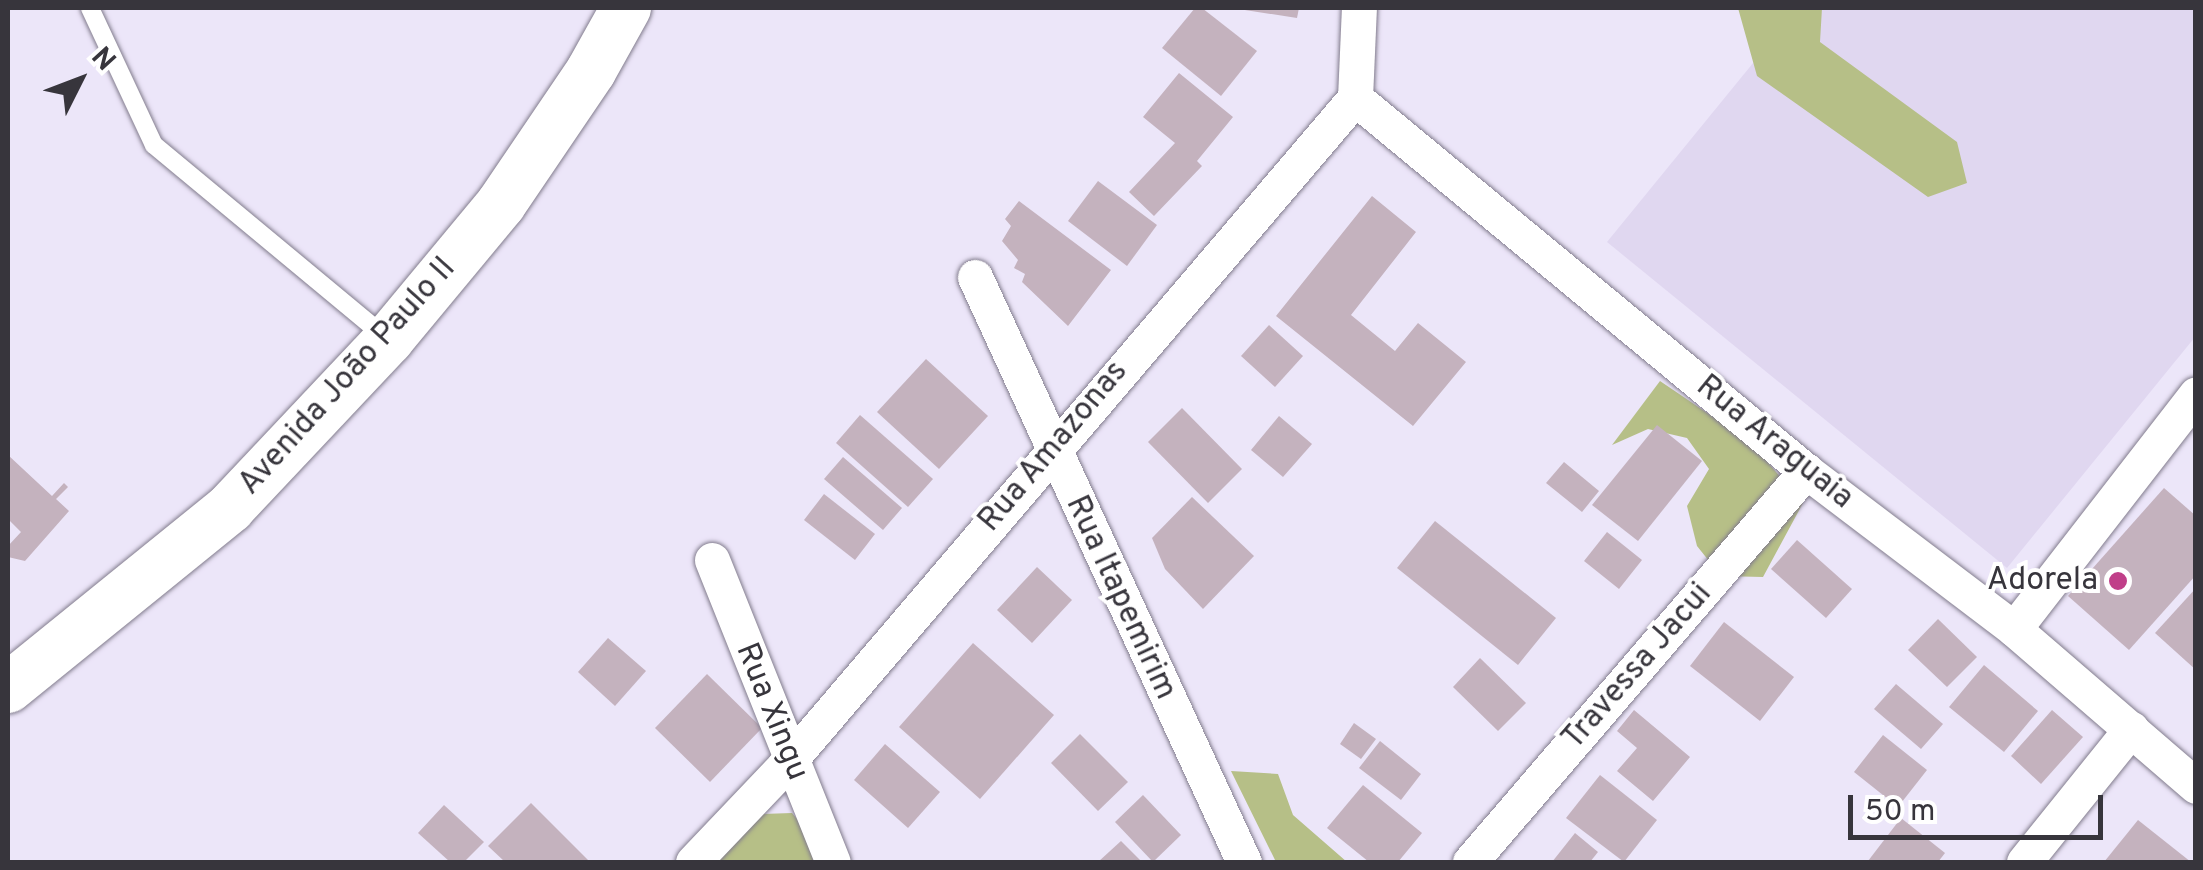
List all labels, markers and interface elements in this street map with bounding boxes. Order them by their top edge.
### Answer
north arrow [30,30,130,130]
text: N [82,40,122,79]
street label: Avenida João Paulo II [231,250,465,504]
street label: Rua Amazonas [971,353,1137,541]
street label: Rua Araguaia [1687,368,1861,518]
street label: Rua Itapemirim [1056,490,1184,706]
place label: Adorela [1987,562,2098,600]
marker: Adorela [2107,570,2129,592]
street label: Travessa Jacui [1555,576,1721,758]
street label: Rua Xingu [726,638,816,786]
scale bar [1853,775,2108,837]
text: 50 m [1865,794,1935,831]

